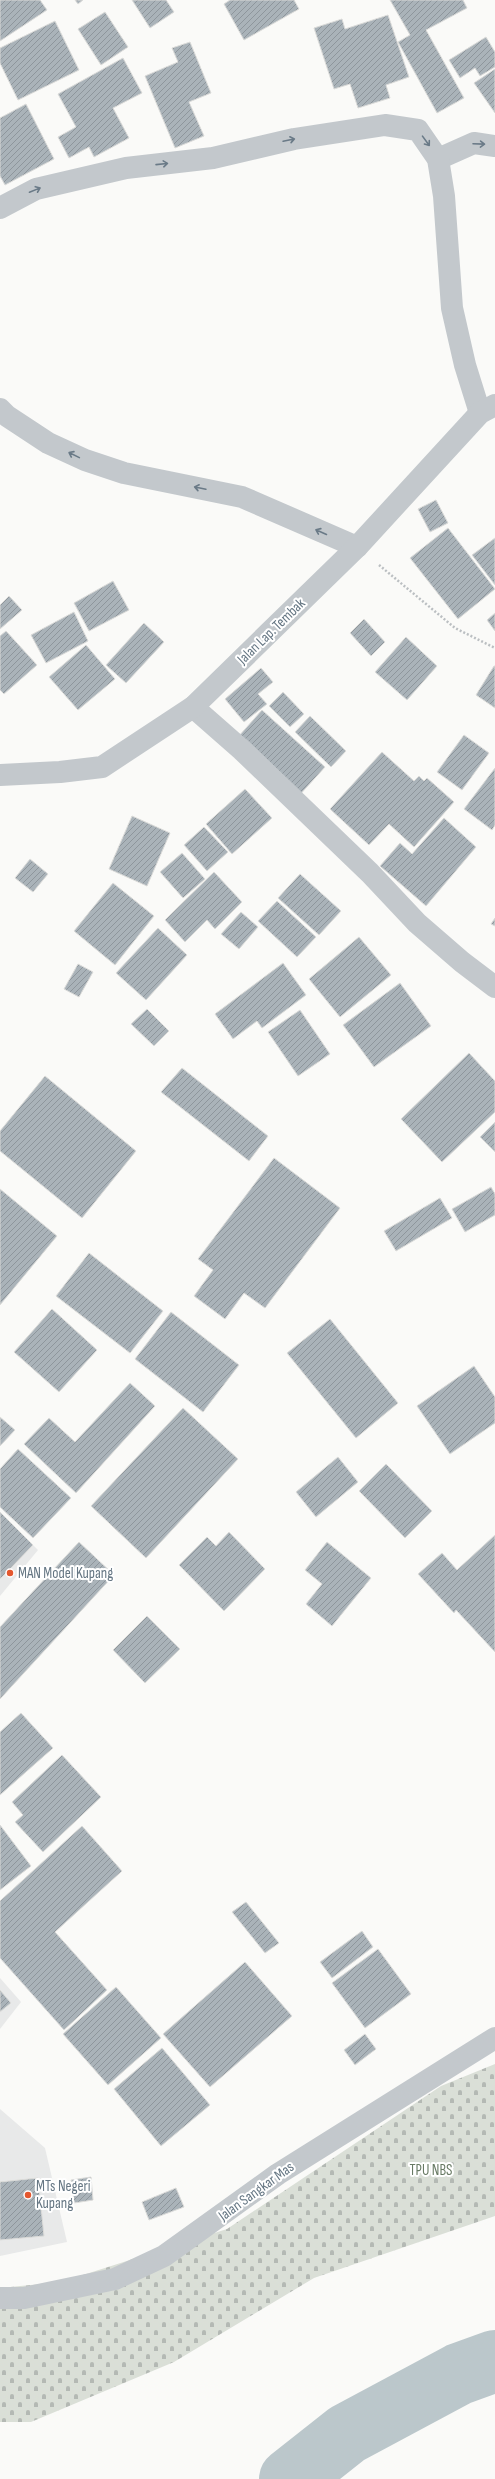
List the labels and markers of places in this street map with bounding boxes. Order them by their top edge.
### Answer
place label: MAN Model Kupang [18,1564,113,1583]
marker: MAN Model Kupang [5,1568,15,1578]
place label: MTs Negeri Kupang [36,2177,91,2213]
marker: MTs Negeri Kupang [23,2190,33,2200]

